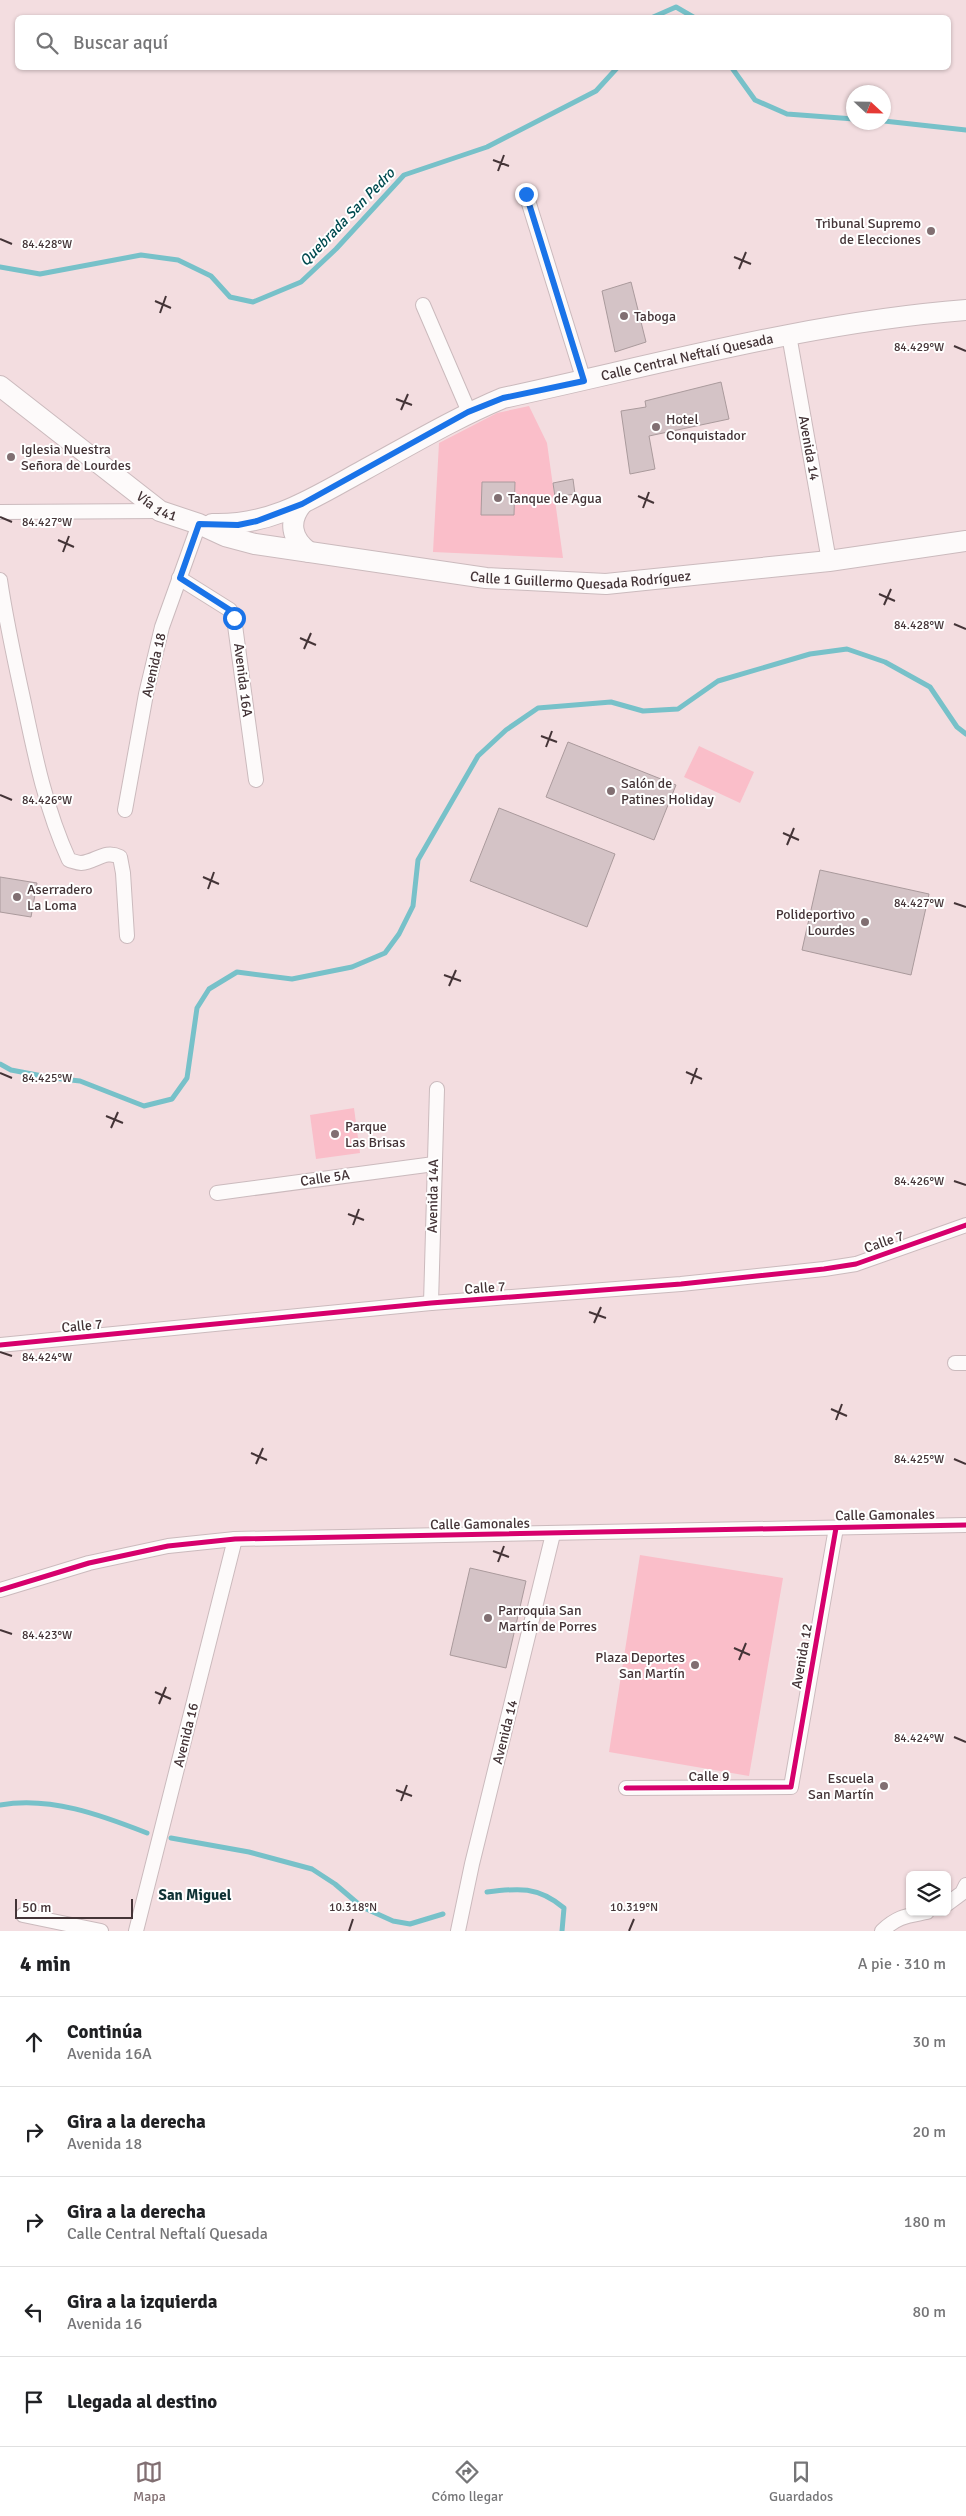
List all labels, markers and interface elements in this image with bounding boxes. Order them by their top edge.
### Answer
search box [15,15,951,70]
icon: search [33,29,61,57]
text: Buscar aquí [73,31,168,55]
north arrow [846,85,891,130]
water label: Quebrada San Pedro [296,163,399,270]
route end [515,183,538,206]
place label: Tribunal Supremo de Elecciones [815,215,921,248]
marker: Tribunal Supremo de Elecciones [925,225,937,237]
text: 84.428°W [22,237,72,252]
place label: Taboga [634,308,676,325]
marker: Taboga [618,310,630,322]
street label: Calle Central Neftalí Quesada [599,330,775,384]
text: 84.429°W [894,340,944,355]
place label: Hotel Conquistador [666,411,747,444]
street label: Avenida 14 [795,414,823,482]
marker: Hotel Conquistador [650,421,662,433]
place label: Iglesia Nuestra Señora de Lourdes [21,441,131,474]
marker: Iglesia Nuestra Señora de Lourdes [5,451,17,463]
street label: Vía 141 [133,487,179,525]
place label: Tanque de Agua [508,490,602,507]
marker: Tanque de Agua [492,492,504,504]
text: 84.427°W [22,515,72,530]
street label: Calle 1 Guillermo Quesada Rodríguez [469,567,692,592]
route start [223,607,246,630]
text: 84.428°W [894,618,944,633]
street label: Avenida 18 [138,631,170,699]
street label: Avenida 16A [230,642,256,718]
place label: Salón de Patines Holiday [621,775,714,808]
marker: Salón de Patines Holiday [605,785,617,797]
text: 84.426°W [22,793,72,808]
place label: Aserradero La Loma [27,881,93,914]
marker: Aserradero La Loma [11,891,23,903]
text: 84.427°W [894,896,944,911]
place label: Polideportivo Lourdes [776,906,855,939]
marker: Polideportivo Lourdes [859,916,871,928]
text: 84.425°W [22,1071,72,1086]
place label: Parque Las Brisas [345,1118,405,1151]
marker: Parque Las Brisas [329,1128,341,1140]
street label: Avenida 14A [424,1158,442,1233]
street label: Calle 5A [299,1166,351,1190]
text: 84.426°W [894,1174,944,1189]
street label: Calle 7 [862,1227,906,1257]
street label: Calle 7 [464,1278,506,1298]
street label: Calle 7 [61,1316,103,1336]
text: 84.424°W [22,1350,72,1365]
text: 84.425°W [894,1452,944,1467]
street label: Calle Gamonales [835,1506,935,1524]
street label: Calle Gamonales [430,1515,530,1533]
place label: Parroquia San Martín de Porres [498,1602,597,1635]
marker: Parroquia San Martín de Porres [482,1612,494,1624]
street label: Avenida 12 [788,1622,816,1690]
text: 84.423°W [22,1628,72,1643]
place label: Plaza Deportes San Martín [595,1649,685,1682]
marker: Plaza Deportes San Martín [689,1659,701,1671]
street label: Avenida 14 [489,1698,521,1766]
street label: Avenida 16 [170,1701,202,1769]
text: 84.424°W [894,1731,944,1746]
street label: Calle 9 [688,1768,730,1785]
place label: Escuela San Martín [808,1770,874,1803]
marker: Escuela San Martín [878,1780,890,1792]
map controls [906,1871,951,1916]
button: layers [906,1871,951,1916]
district label: San Miguel [159,1886,232,1904]
scale bar [15,1896,132,1919]
text: 50 m [22,1899,51,1916]
text: 10.318°N [329,1900,377,1915]
text: 10.319°N [610,1900,658,1915]
text: 4 min [20,1951,71,1977]
text: A pie · 310 m [858,1954,946,1974]
text: Continúa [67,2020,142,2044]
icon: ahead [20,2028,48,2056]
text: 30 m [912,2032,946,2052]
text: Avenida 16A [67,2044,152,2064]
text: Gira a la derecha [67,2110,206,2134]
icon: right [20,2118,48,2146]
text: 20 m [912,2122,946,2142]
text: Avenida 18 [67,2134,142,2154]
text: Gira a la derecha [67,2200,206,2224]
icon: right [20,2208,48,2236]
text: 180 m [904,2212,946,2232]
text: Calle Central Neftalí Quesada [67,2224,268,2244]
text: Gira a la izquierda [67,2290,217,2314]
icon: left [20,2298,48,2326]
text: 80 m [912,2302,946,2322]
text: Avenida 16 [67,2314,142,2334]
icon: arrive [20,2388,48,2416]
text: Llegada al destino [67,2390,217,2414]
tab: Mapa [133,2458,166,2505]
tab: Cómo llegar [432,2458,503,2505]
tab: Guardados [769,2458,833,2505]

